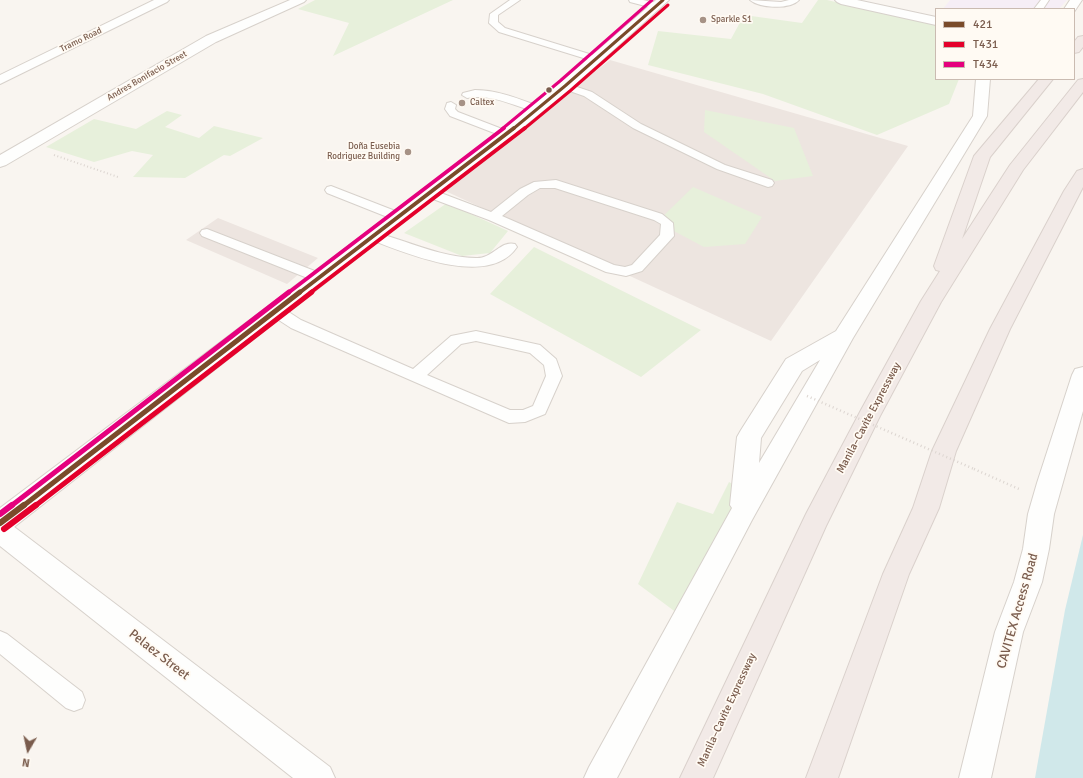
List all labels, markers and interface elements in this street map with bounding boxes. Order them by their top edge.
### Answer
legend [935,8,1075,80]
marker: Sparkle S1 [698,15,708,25]
place label: Sparkle S1 [711,15,752,25]
text: 421 [973,17,992,32]
street label: Tramo Road [58,25,104,55]
text: T431 [973,37,998,52]
street label: Andres Bonifacio Street [105,49,189,103]
text: T434 [973,57,998,72]
unlabelled marker [544,85,554,95]
marker: Caltex [457,98,467,108]
place label: Caltex [470,98,494,108]
place label: Doña Eusebia Rodriguez Building [327,142,400,163]
marker: Doña Eusebia Rodriguez Building [403,147,413,157]
street label: Manila–Cavite Expressway [834,360,904,476]
street label: CAVITEX Access Road [994,552,1042,670]
street label: Pelaez Street [125,626,193,684]
street label: Manila–Cavite Expressway [695,651,759,769]
north arrow [8,730,48,770]
text: N [21,755,31,769]

